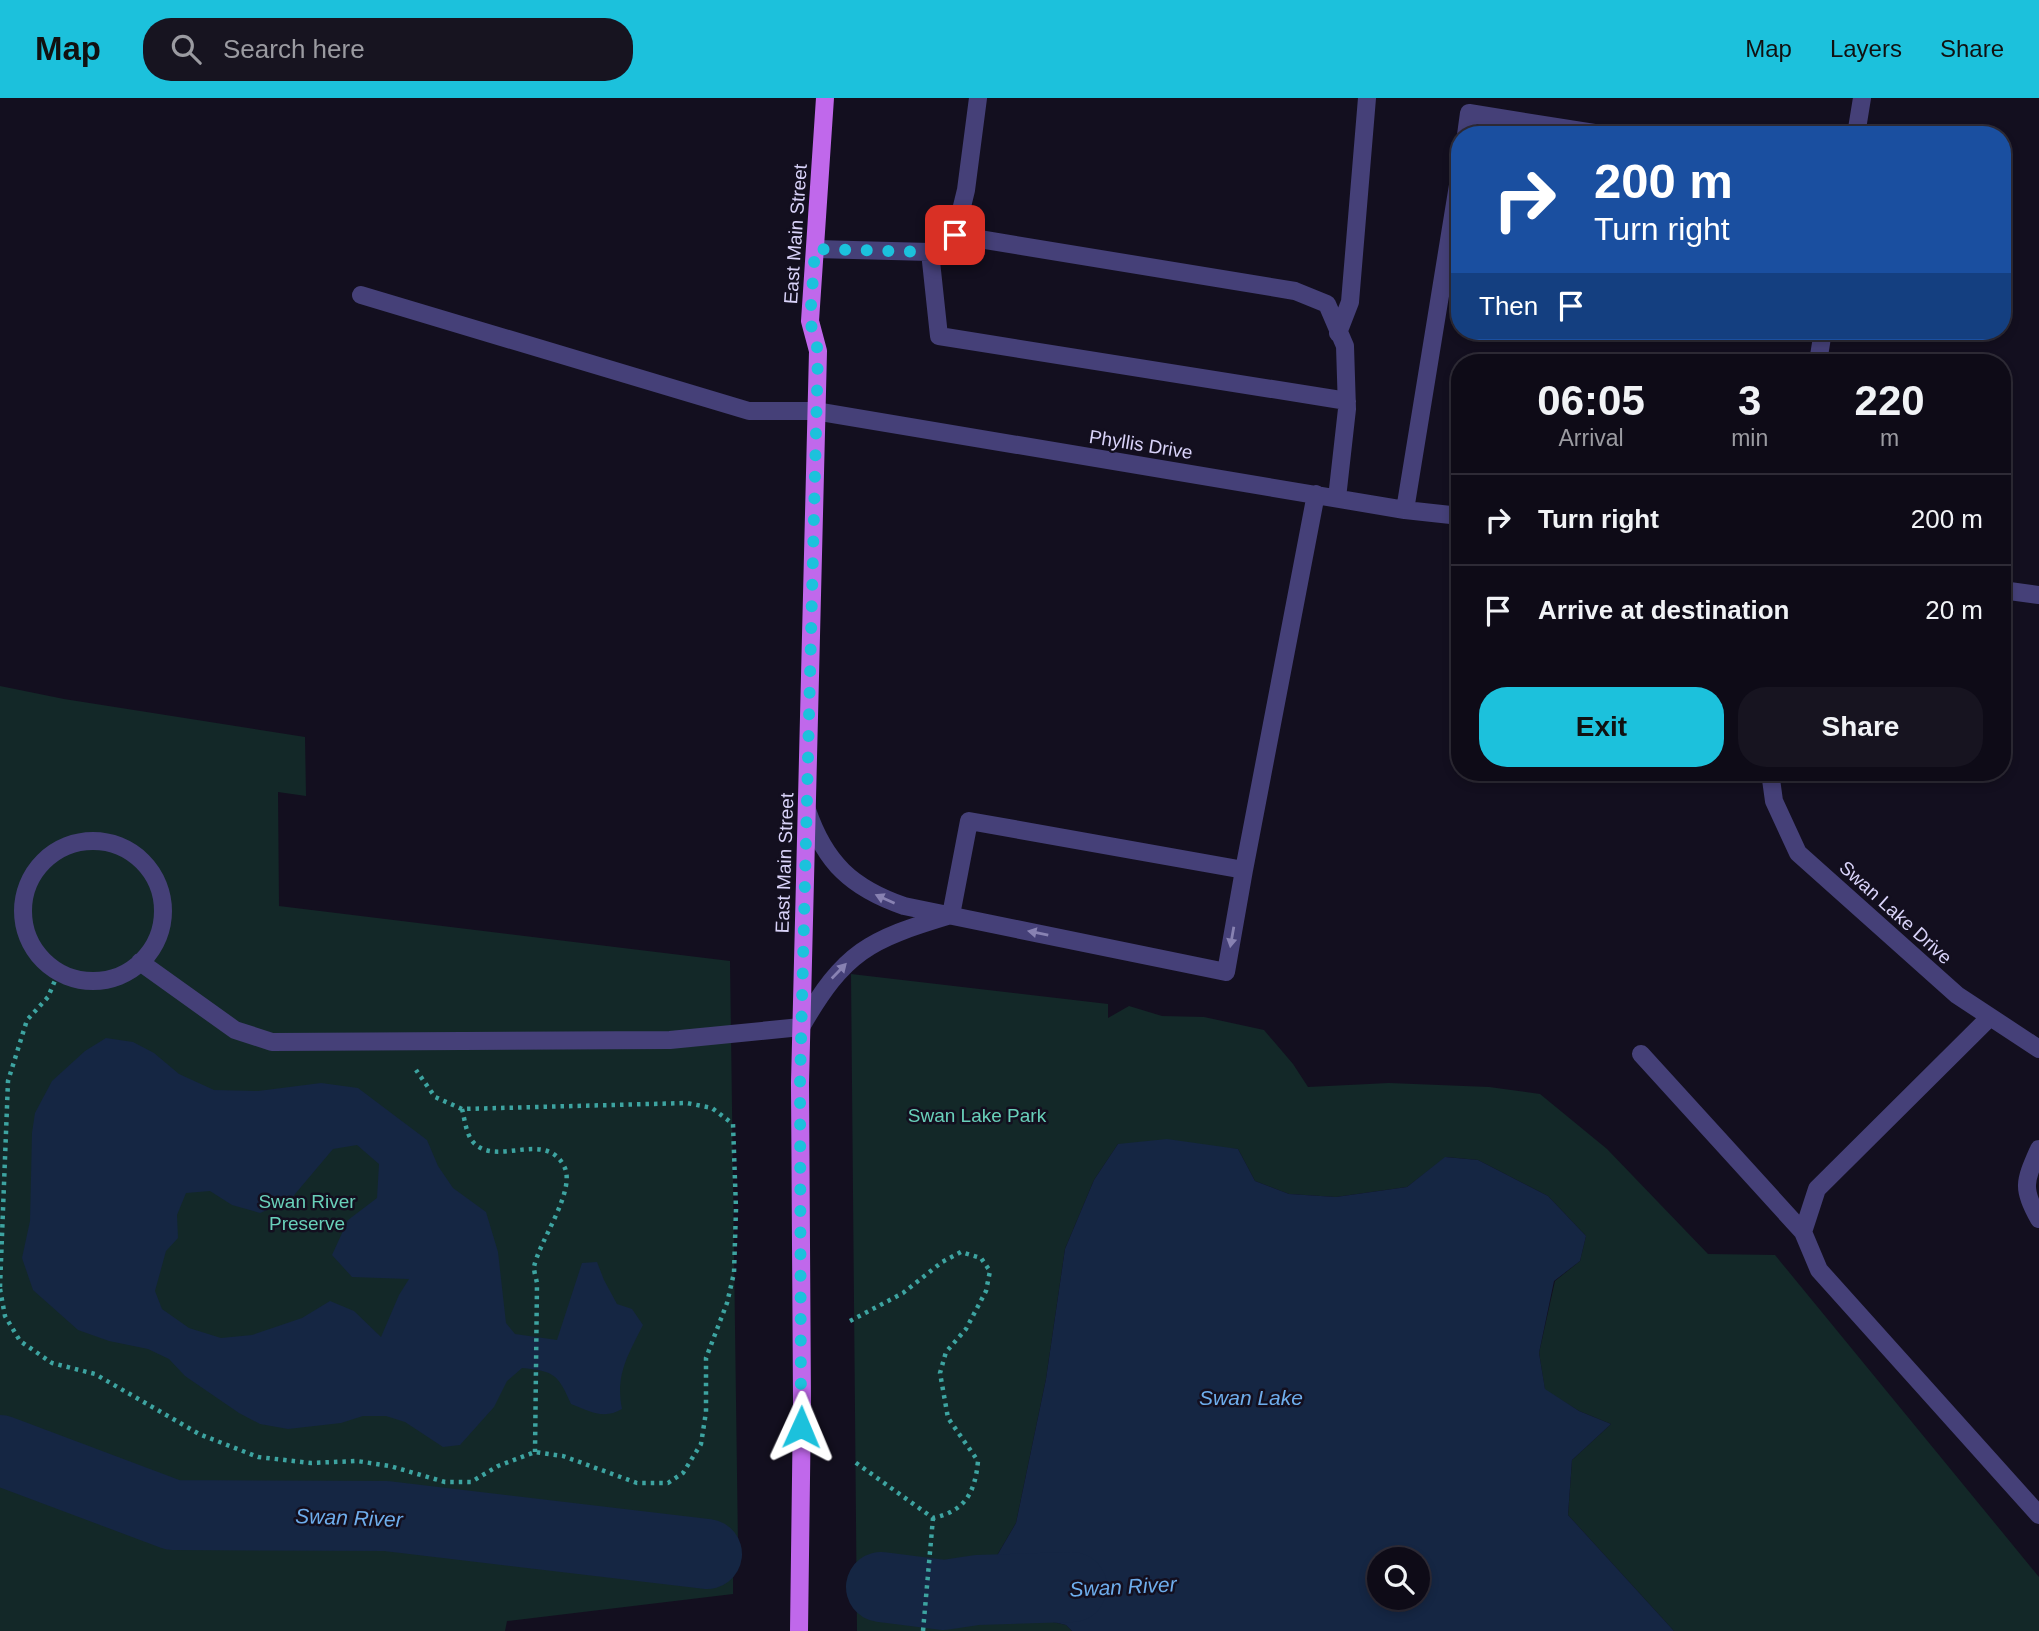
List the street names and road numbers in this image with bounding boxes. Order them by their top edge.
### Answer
street label: East Main Street [780,163,811,305]
street label: Phyllis Drive [1088,426,1194,463]
street label: East Main Street [772,792,797,934]
street label: Swan Lake Drive [1835,857,1956,968]

